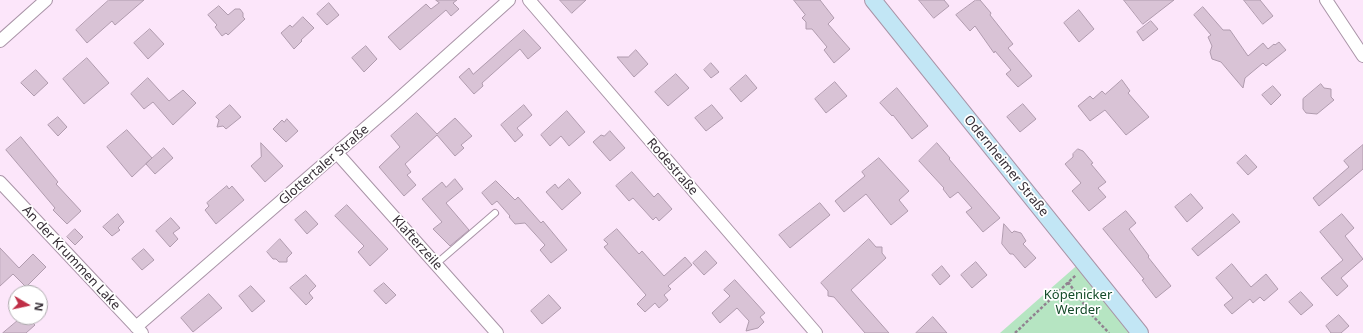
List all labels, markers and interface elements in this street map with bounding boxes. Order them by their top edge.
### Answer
street label: Odernheimer Straße [960,112,1052,220]
street label: Glottertaler Straße [276,122,372,208]
street label: Rodestraße [643,135,701,199]
street label: An der Krummen Lake [19,203,123,313]
street label: Klafterzeile [388,212,446,274]
north arrow [8,285,48,325]
park label: Köpenicker Werder [1044,287,1112,318]
text: N [31,301,47,312]

